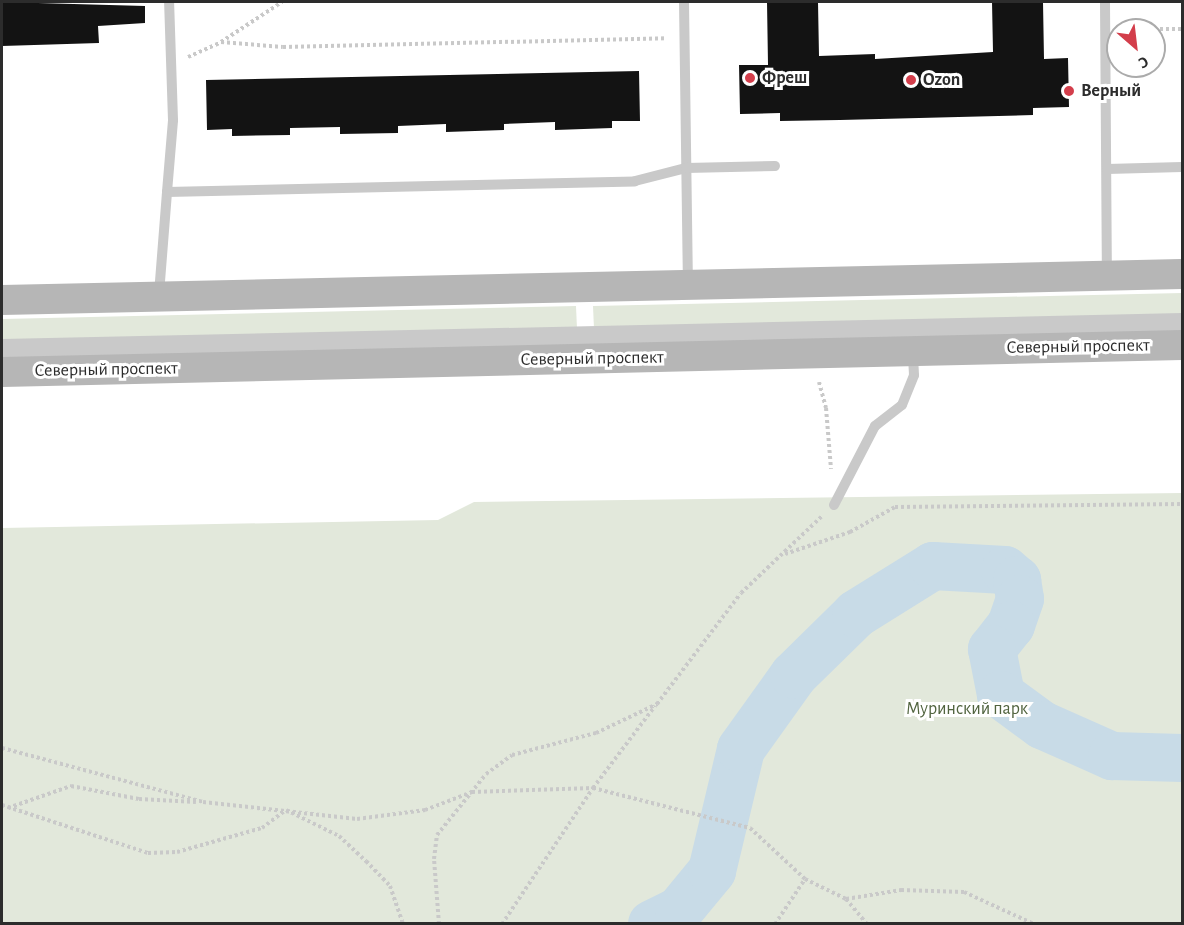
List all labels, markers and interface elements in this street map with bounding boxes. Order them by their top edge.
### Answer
north arrow [1106,18,1166,78]
text: С [1136,53,1151,71]
place label: Фреш [762,67,807,89]
place label: Ozon [923,69,960,91]
marker: Фреш [743,71,757,85]
marker: Ozon [904,73,918,87]
place label: Верный [1081,80,1141,102]
marker: Верный [1062,84,1076,98]
street label: Северный проспект [1006,335,1150,359]
street label: Северный проспект [520,347,664,371]
street label: Северный проспект [34,358,178,382]
park label: Муринский парк [906,698,1028,720]

